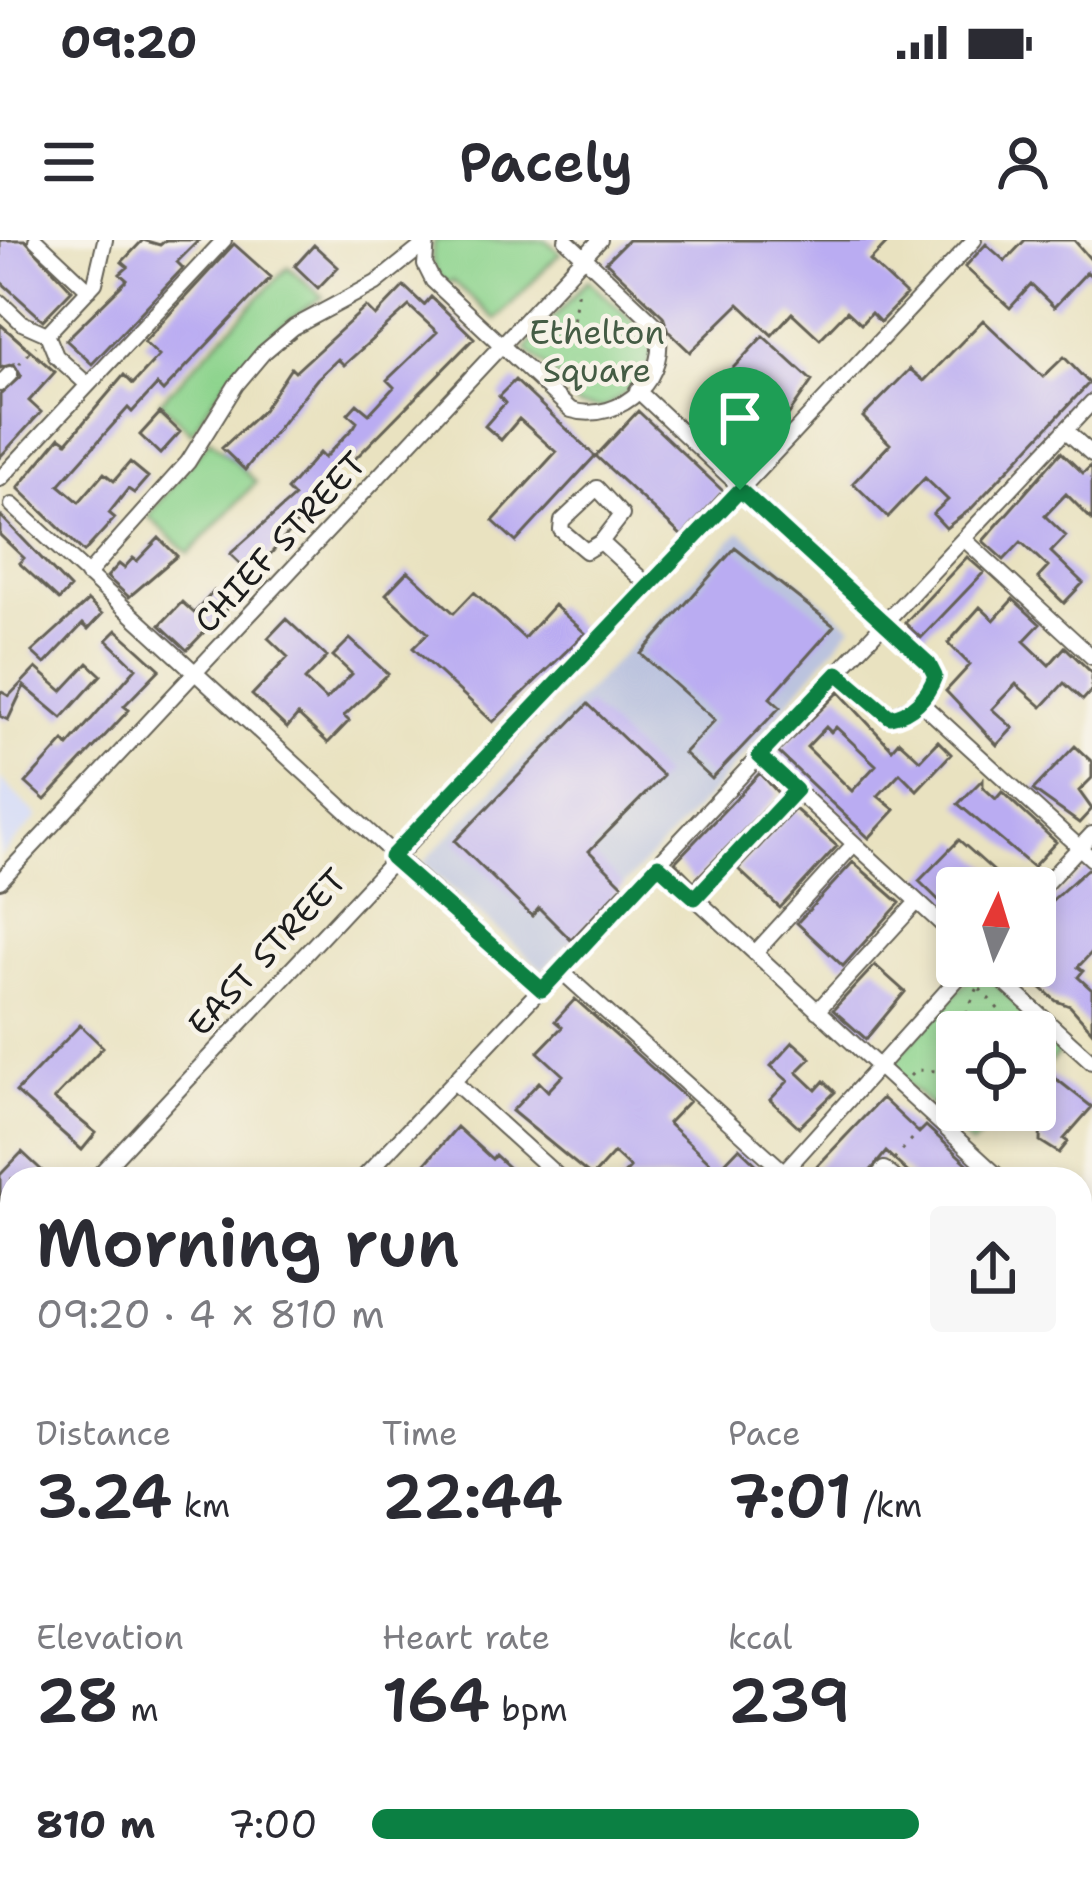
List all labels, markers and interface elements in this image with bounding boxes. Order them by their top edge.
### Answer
text: 09:20 [60,12,198,72]
text: Pacely [459,126,633,198]
icon: menu [36,129,102,195]
icon: person [990,129,1056,195]
park label: Ethelton Square [529,310,665,393]
pin [689,367,791,490]
icon: arrive [707,385,773,451]
street label: CHIEF STREET [184,442,376,642]
street label: EAST STREET [178,858,356,1046]
north arrow [936,867,1056,987]
map controls [936,867,1056,1131]
button: locate [936,1011,1056,1131]
text: Morning run [36,1199,460,1287]
button: share [930,1206,1056,1332]
text: 09:20 · 4 × 810 m [36,1288,385,1340]
text: Distance [36,1411,171,1456]
text: Time [382,1411,458,1456]
text: Pace [728,1411,801,1456]
text: 3.24 [36,1456,172,1536]
text: 22:44 [382,1456,563,1536]
text: 7:01 [728,1456,852,1536]
text: km [172,1483,230,1528]
text: /km [852,1483,922,1528]
text: Elevation [36,1615,184,1660]
text: Heart rate [382,1615,550,1660]
text: kcal [728,1615,792,1660]
text: 28 [36,1660,119,1740]
text: 164 [382,1660,490,1740]
text: 239 [728,1660,850,1740]
text: m [119,1687,159,1732]
text: bpm [490,1687,568,1732]
text: 810 m [36,1798,155,1850]
text: 7:00 [228,1798,318,1850]

